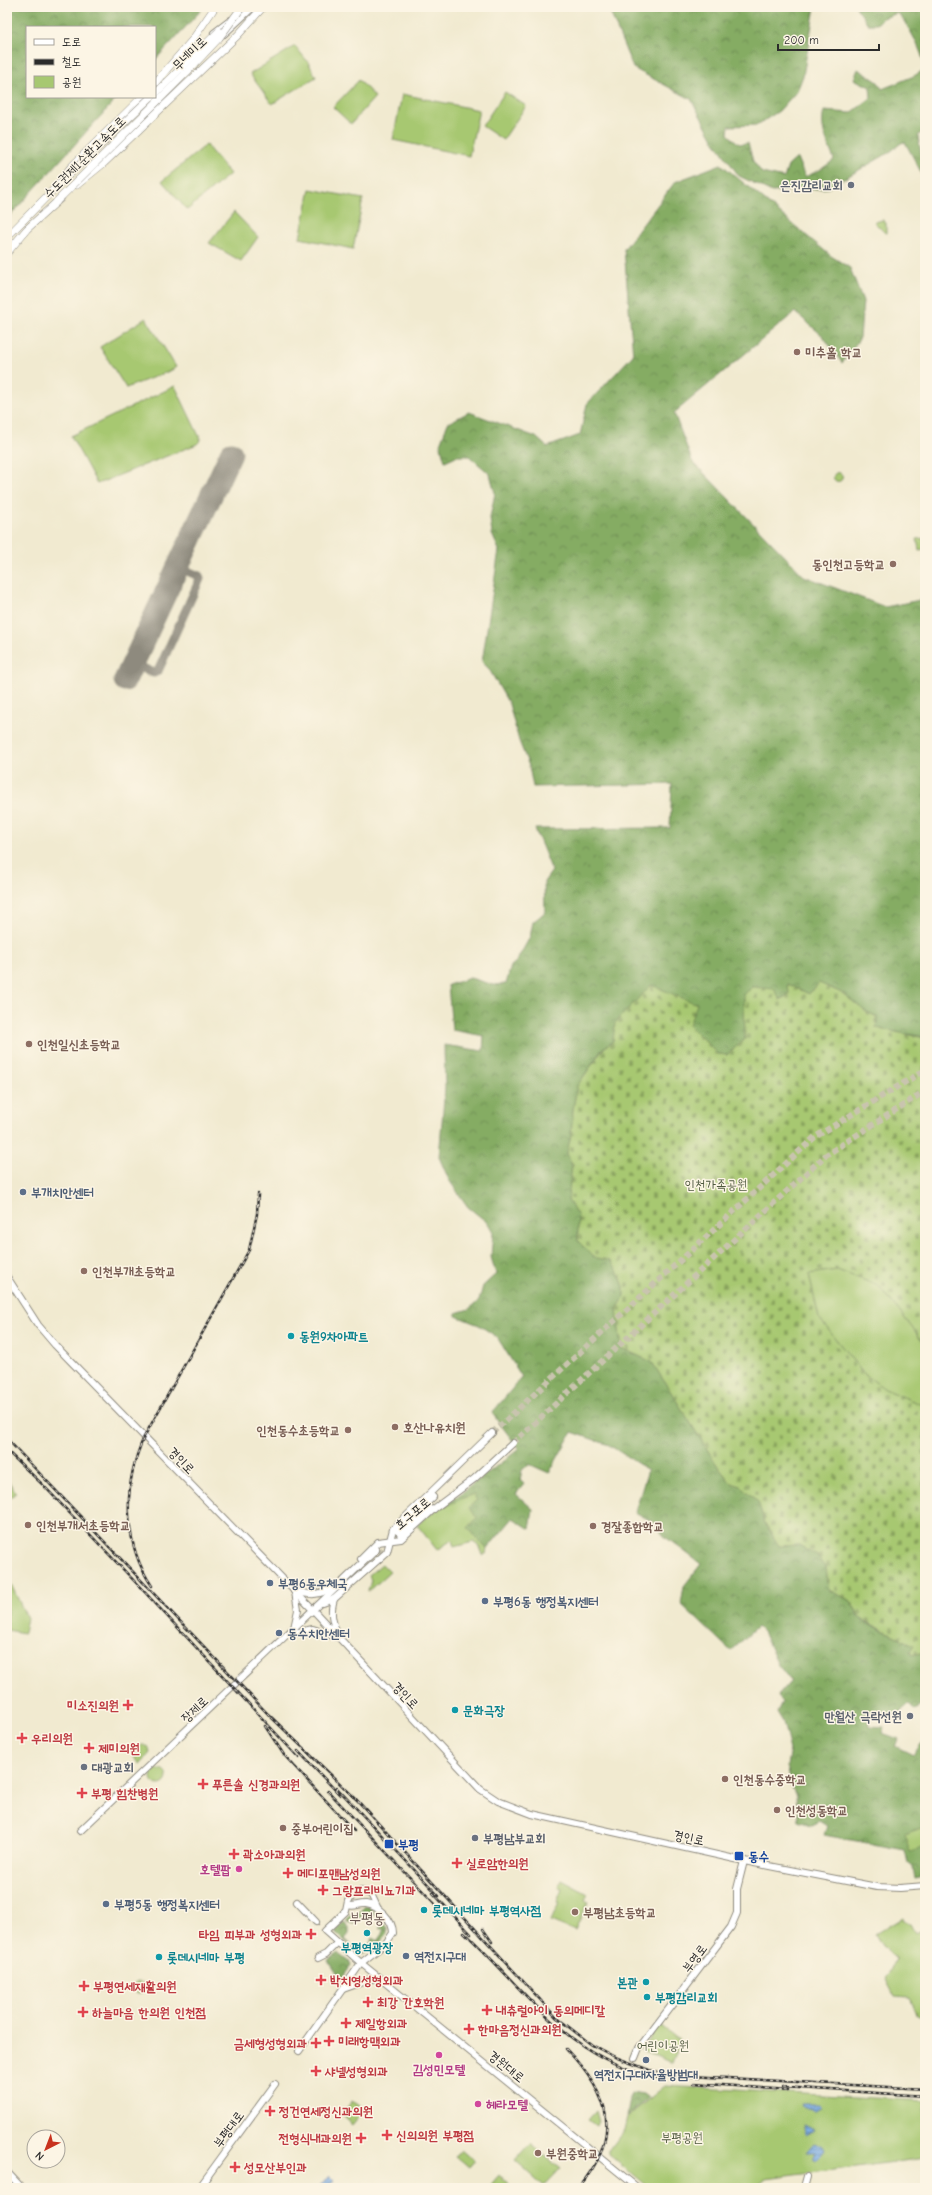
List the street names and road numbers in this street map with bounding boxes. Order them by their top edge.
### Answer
street label: 무네미로 [169,33,210,73]
street label: 수도권제1순환고속도로 [40,113,128,201]
street label: 경인로 [165,1444,198,1477]
street label: 호구포로 [391,1494,433,1533]
street label: 경인로 [389,1679,422,1712]
street label: 장제로 [178,1693,211,1726]
street label: 경인로 [672,1827,706,1848]
street label: 부영로 [679,1941,710,1975]
street label: 경원대로 [486,2047,528,2085]
street label: 부평대로 [210,2108,247,2151]

